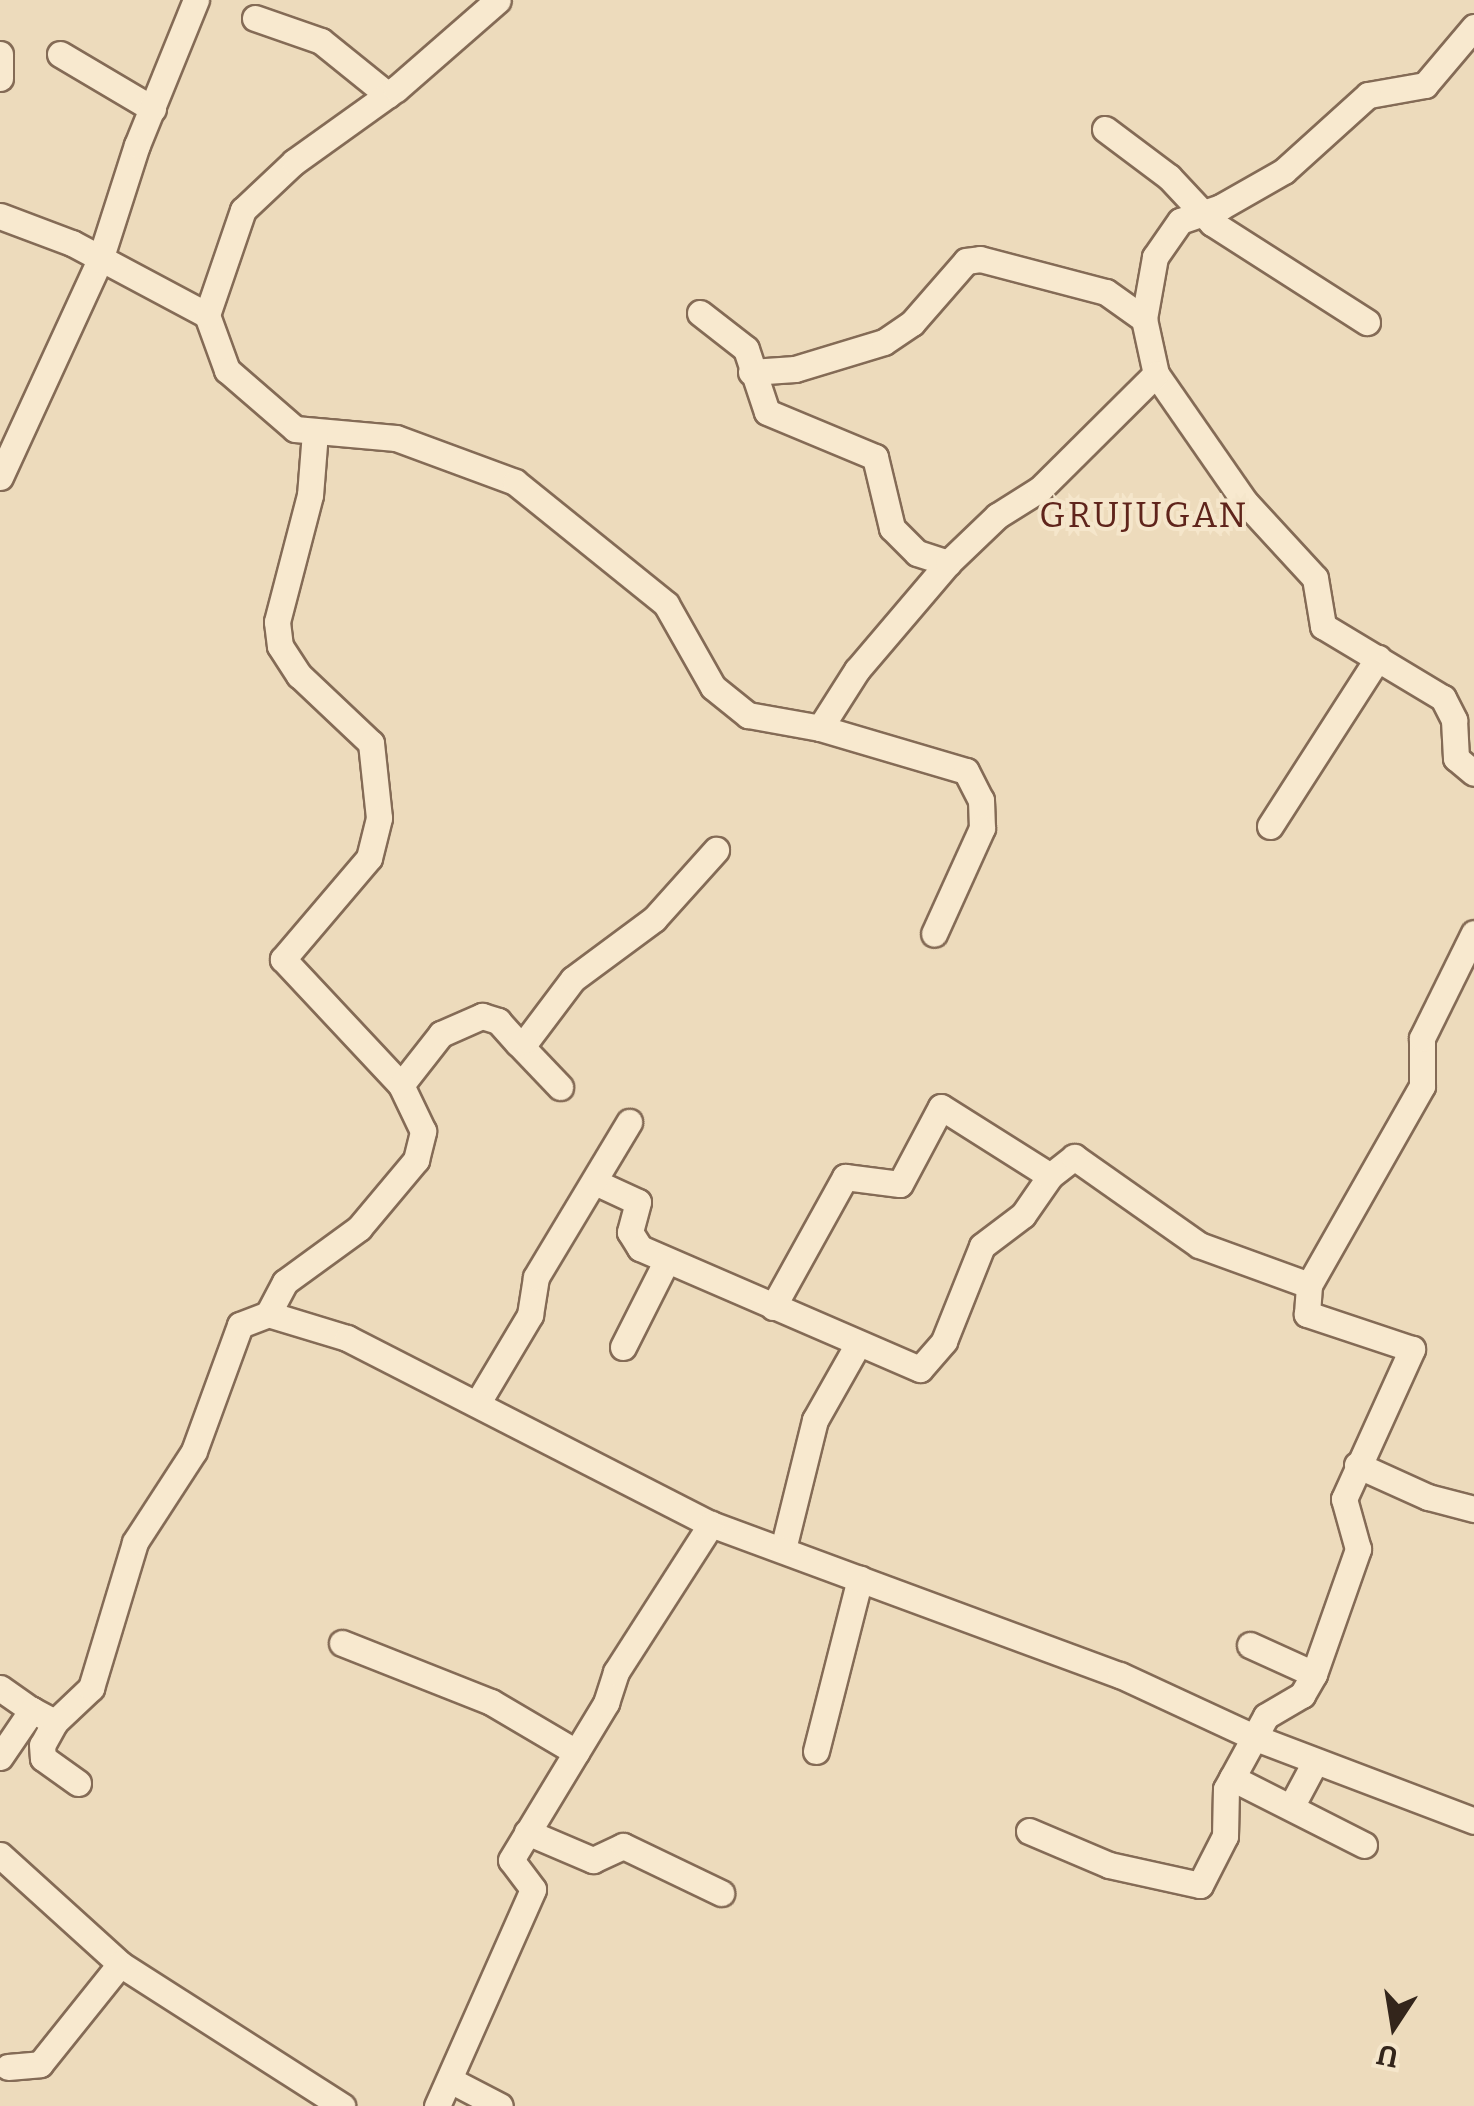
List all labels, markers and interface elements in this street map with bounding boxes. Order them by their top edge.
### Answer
district label: GRUJUGAN [1039,494,1249,536]
north arrow [1344,1976,1444,2076]
text: U [1374,2038,1401,2074]

